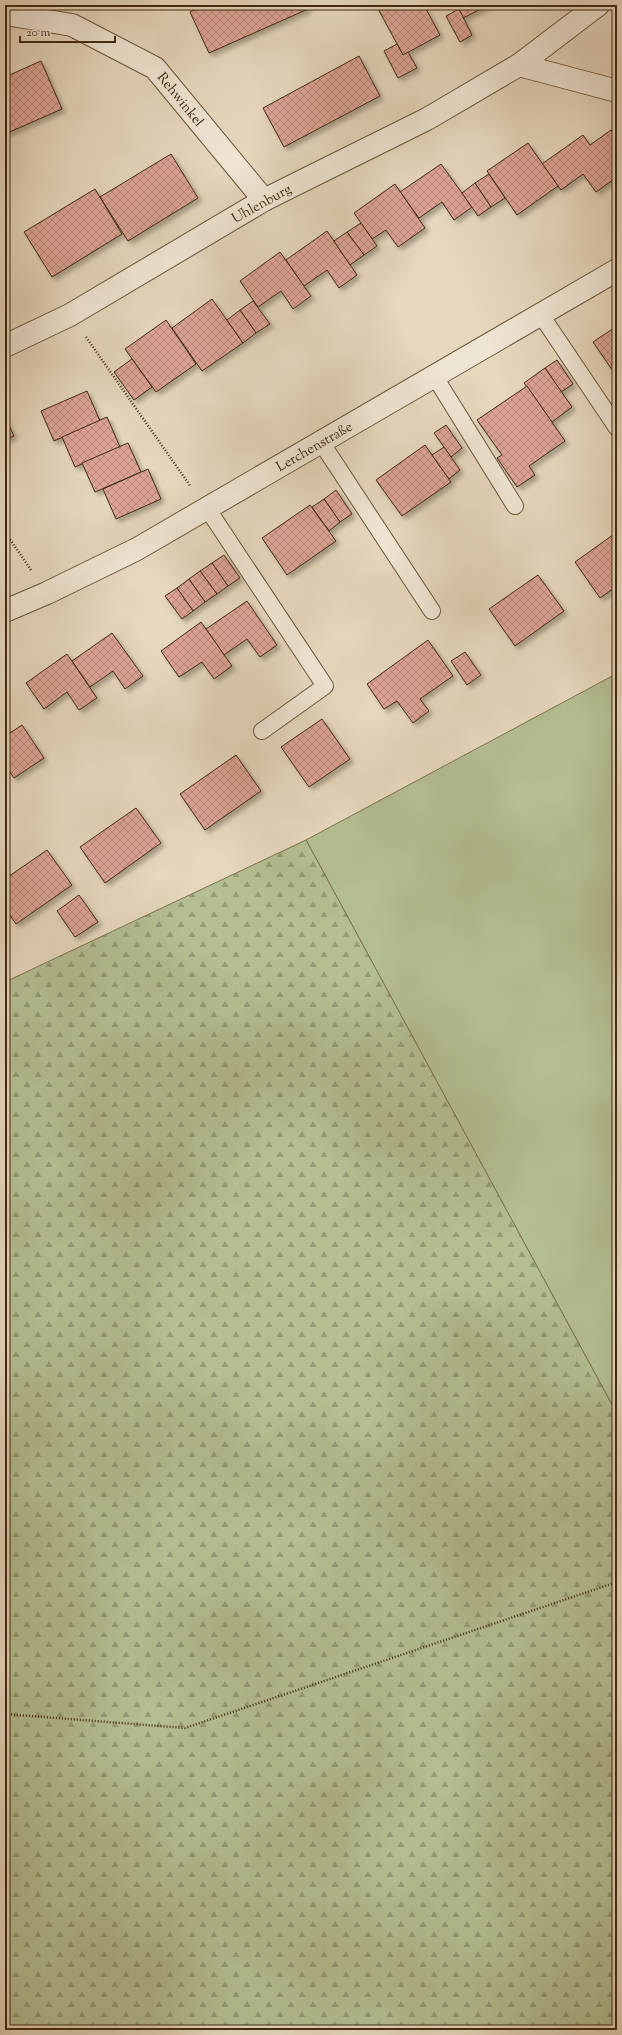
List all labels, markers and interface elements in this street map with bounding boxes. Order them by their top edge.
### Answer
scale bar [20,18,115,44]
text: 20 m [26,24,51,42]
street label: Rehwinkel [151,69,208,132]
street label: Uhlenburg [228,180,296,229]
street label: Lerchenstraße [273,418,357,478]

